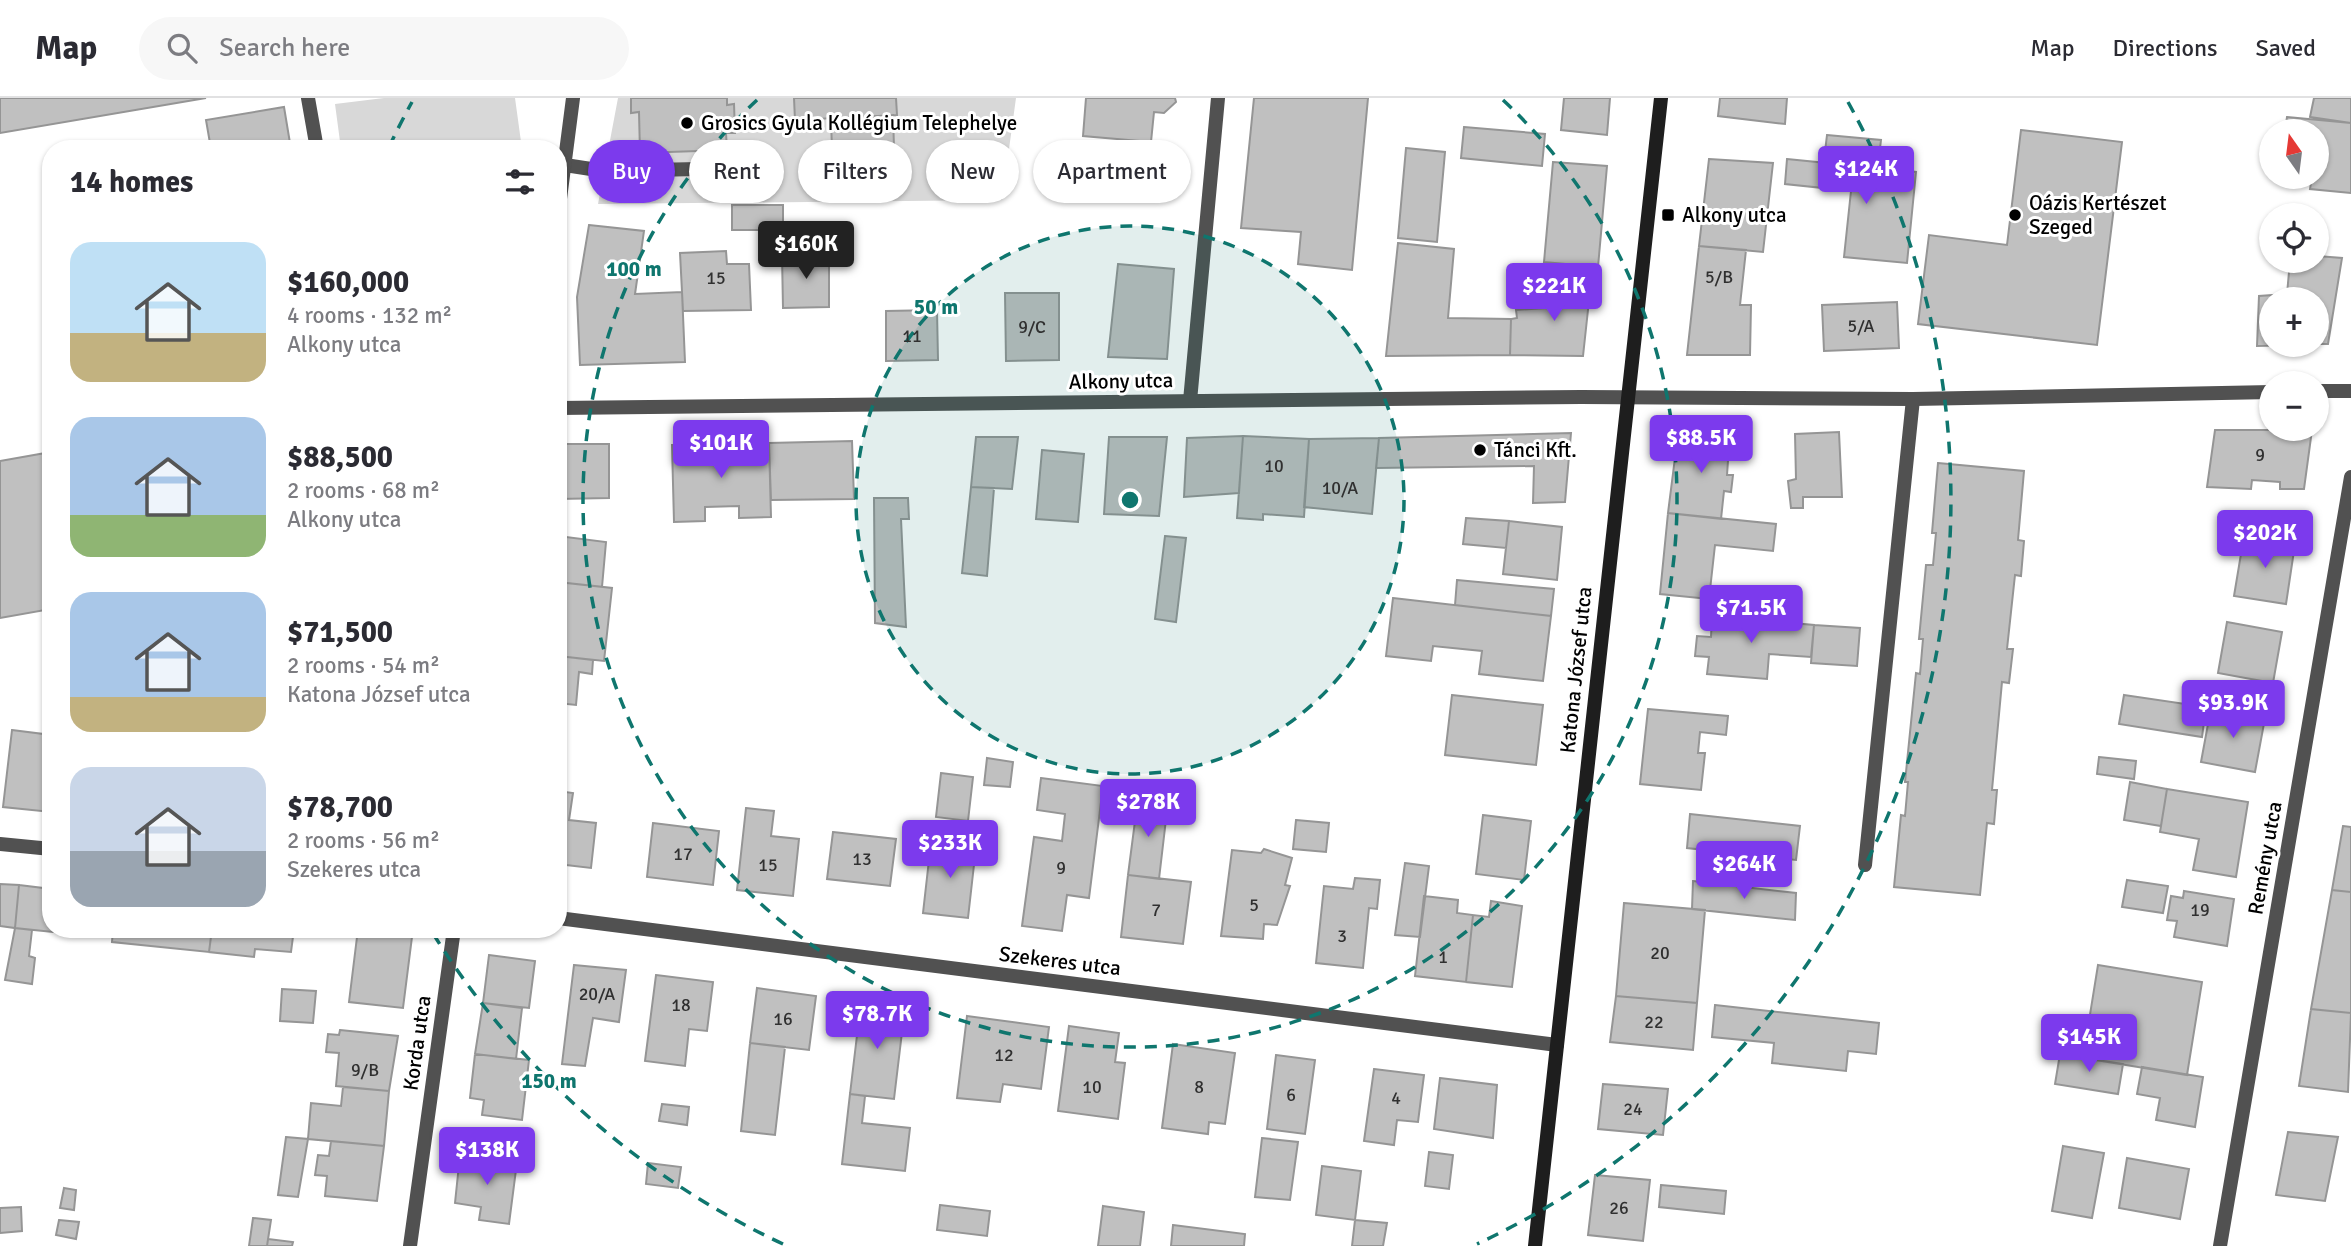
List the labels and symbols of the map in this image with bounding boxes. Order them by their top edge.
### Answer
place label: Grosics Gyula Kollégium Telephelye [701,110,1017,136]
marker: Grosics Gyula Kollégium Telephelye [679,115,695,131]
north arrow [2259,119,2329,189]
pin: $124K [1817,146,1915,206]
place label: Oázis Kertészet Szeged [2029,190,2167,240]
place label: Alkony utca [1682,202,1787,228]
marker: Alkony utca [1660,207,1676,223]
marker: Oázis Kertészet Szeged [2007,207,2023,223]
pin: $160K [757,222,855,281]
text: 100 m [606,256,662,282]
pin: $221K [1505,264,1603,323]
house number: 5/B [1705,266,1733,288]
house number: 15 [706,267,726,289]
text: 50 m [914,294,958,320]
house number: 5/A [1848,315,1874,337]
house number: 9/C [1018,316,1046,338]
house number: 11 [902,325,922,347]
street label: Alkony utca [1068,367,1174,395]
pin: $88.5K [1644,416,1758,475]
pin: $101K [672,420,770,480]
place label: Tánci Kft. [1494,437,1577,463]
marker: Tánci Kft. [1472,442,1488,458]
house number: 9 [2255,444,2265,466]
house number: 10 [1264,455,1284,477]
house number: 10/A [1322,477,1358,499]
centre of rings [1118,488,1142,512]
pin: $202K [2216,510,2314,570]
street label: Katona József utca [1554,585,1598,755]
pin: $71.5K [1694,586,1808,645]
pin: $93.9K [2176,680,2290,740]
pin: $278K [1099,780,1197,839]
street label: Remény utca [2242,799,2288,917]
pin: $233K [901,820,999,880]
pin: $264K [1695,842,1793,901]
house number: 17 [673,843,693,865]
house number: 13 [852,848,872,870]
house number: 15 [758,854,778,876]
house number: 9 [1056,857,1066,879]
house number: 5 [1249,894,1259,916]
house number: 7 [1151,899,1161,921]
house number: 19 [2190,899,2210,921]
house number: 3 [1337,925,1347,947]
street label: Szekeres utca [998,941,1122,981]
house number: 20 [1650,942,1670,964]
house number: 1 [1438,946,1448,968]
house number: 20/A [579,983,615,1005]
pin: $78.7K [820,992,934,1051]
street label: Korda utca [397,994,437,1092]
house number: 18 [671,994,691,1016]
house number: 16 [773,1008,793,1030]
house number: 22 [1644,1011,1664,1033]
pin: $145K [2040,1014,2138,1074]
house number: 12 [994,1044,1014,1066]
house number: 9/B [351,1059,379,1081]
text: 150 m [521,1068,577,1094]
house number: 10 [1082,1076,1102,1098]
house number: 8 [1194,1076,1204,1098]
house number: 6 [1286,1084,1296,1106]
house number: 4 [1391,1087,1401,1109]
house number: 24 [1623,1098,1643,1120]
pin: $138K [438,1128,536,1187]
house number: 26 [1609,1197,1629,1219]

